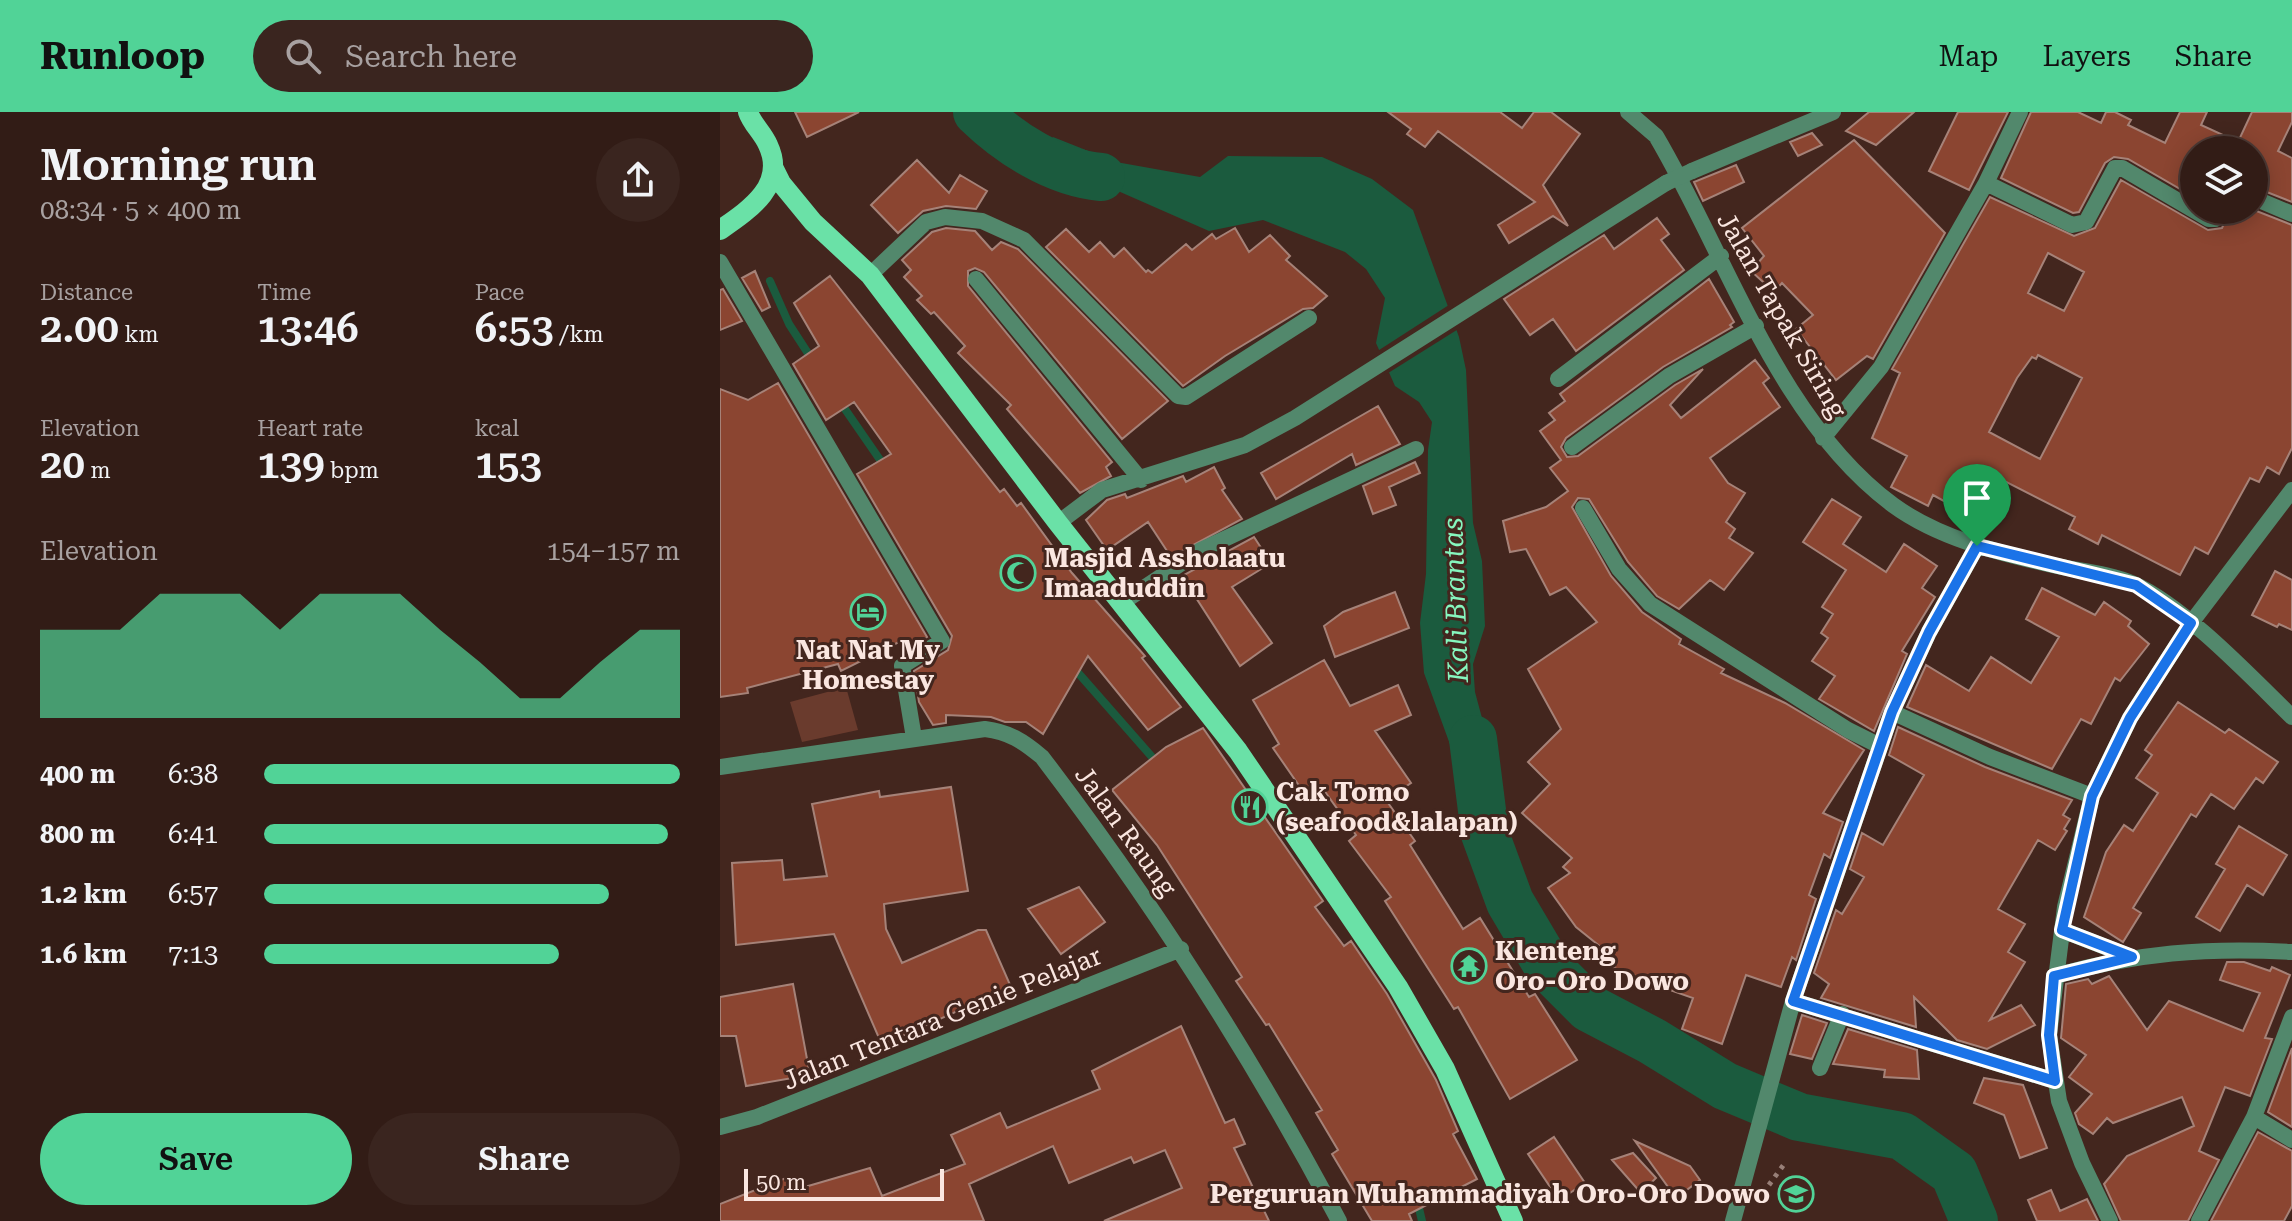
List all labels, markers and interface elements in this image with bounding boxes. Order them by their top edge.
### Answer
search box [253,20,813,92]
text: Runloop [40,34,205,78]
icon: search [281,34,325,78]
text: Search here [345,39,517,74]
text: Map [1939,40,1998,73]
text: Layers [2042,40,2131,73]
text: Share [2175,40,2252,73]
map controls [2180,136,2268,224]
button: layers [2180,136,2268,224]
button: share [596,138,680,222]
text: Morning run [40,139,317,191]
text: 08:34 · 5 × 400 m [40,195,241,225]
street label: Jalan Tapak Siring [1711,207,1853,423]
text: Distance [40,280,133,305]
text: Time [257,280,311,305]
text: Pace [475,280,524,305]
text: 2.00 [40,305,119,352]
text: 13:46 [257,305,359,352]
text: 6:53 [475,305,554,352]
text: km [119,322,159,347]
text: /km [554,322,604,347]
text: Elevation [40,416,140,441]
text: Heart rate [257,416,363,441]
text: kcal [475,416,519,441]
text: 20 [40,441,85,488]
text: 139 [257,441,325,488]
text: 153 [475,441,542,488]
text: m [85,458,110,483]
text: bpm [325,458,379,483]
pin [1943,464,2011,546]
icon: arrive [1955,476,1999,520]
water label: Kali Brantas [1436,517,1475,684]
text: Elevation [40,536,158,566]
text: 154–157 m [547,536,680,566]
place label: Masjid Assholaatu Imaaduddin [1044,543,1286,603]
mosque icon: Masjid Assholaatu Imaaduddin [999,554,1037,592]
hotel icon: Nat Nat My Homestay [849,593,887,631]
place label: Nat Nat My Homestay [796,635,941,695]
text: 400 m [40,759,115,789]
text: 6:38 [168,759,218,789]
street label: Jalan Raung [1069,760,1183,902]
place label: Cak Tomo (seafood&lalapan) [1276,777,1518,837]
restaurant icon: Cak Tomo (seafood&lalapan) [1231,788,1269,826]
text: 800 m [40,819,115,849]
text: 6:41 [168,819,218,849]
text: 1.2 km [40,879,127,909]
text: 6:57 [168,879,218,909]
place label: Klenteng Oro-Oro Dowo [1495,936,1689,996]
text: 1.6 km [40,939,127,969]
text: 7:13 [168,939,218,969]
street label: Jalan Tentara Genie Pelajar [778,940,1106,1096]
temple icon: Klenteng Oro-Oro Dowo [1450,947,1488,985]
button: Save [40,1113,352,1205]
button: Share [368,1113,680,1205]
scale bar [744,1165,944,1201]
text: 50 m [756,1170,806,1195]
school or university icon: Perguruan Muhammadiyah Oro-Oro Dowo [1777,1175,1815,1213]
place label: Perguruan Muhammadiyah Oro-Oro Dowo [1210,1179,1770,1209]

